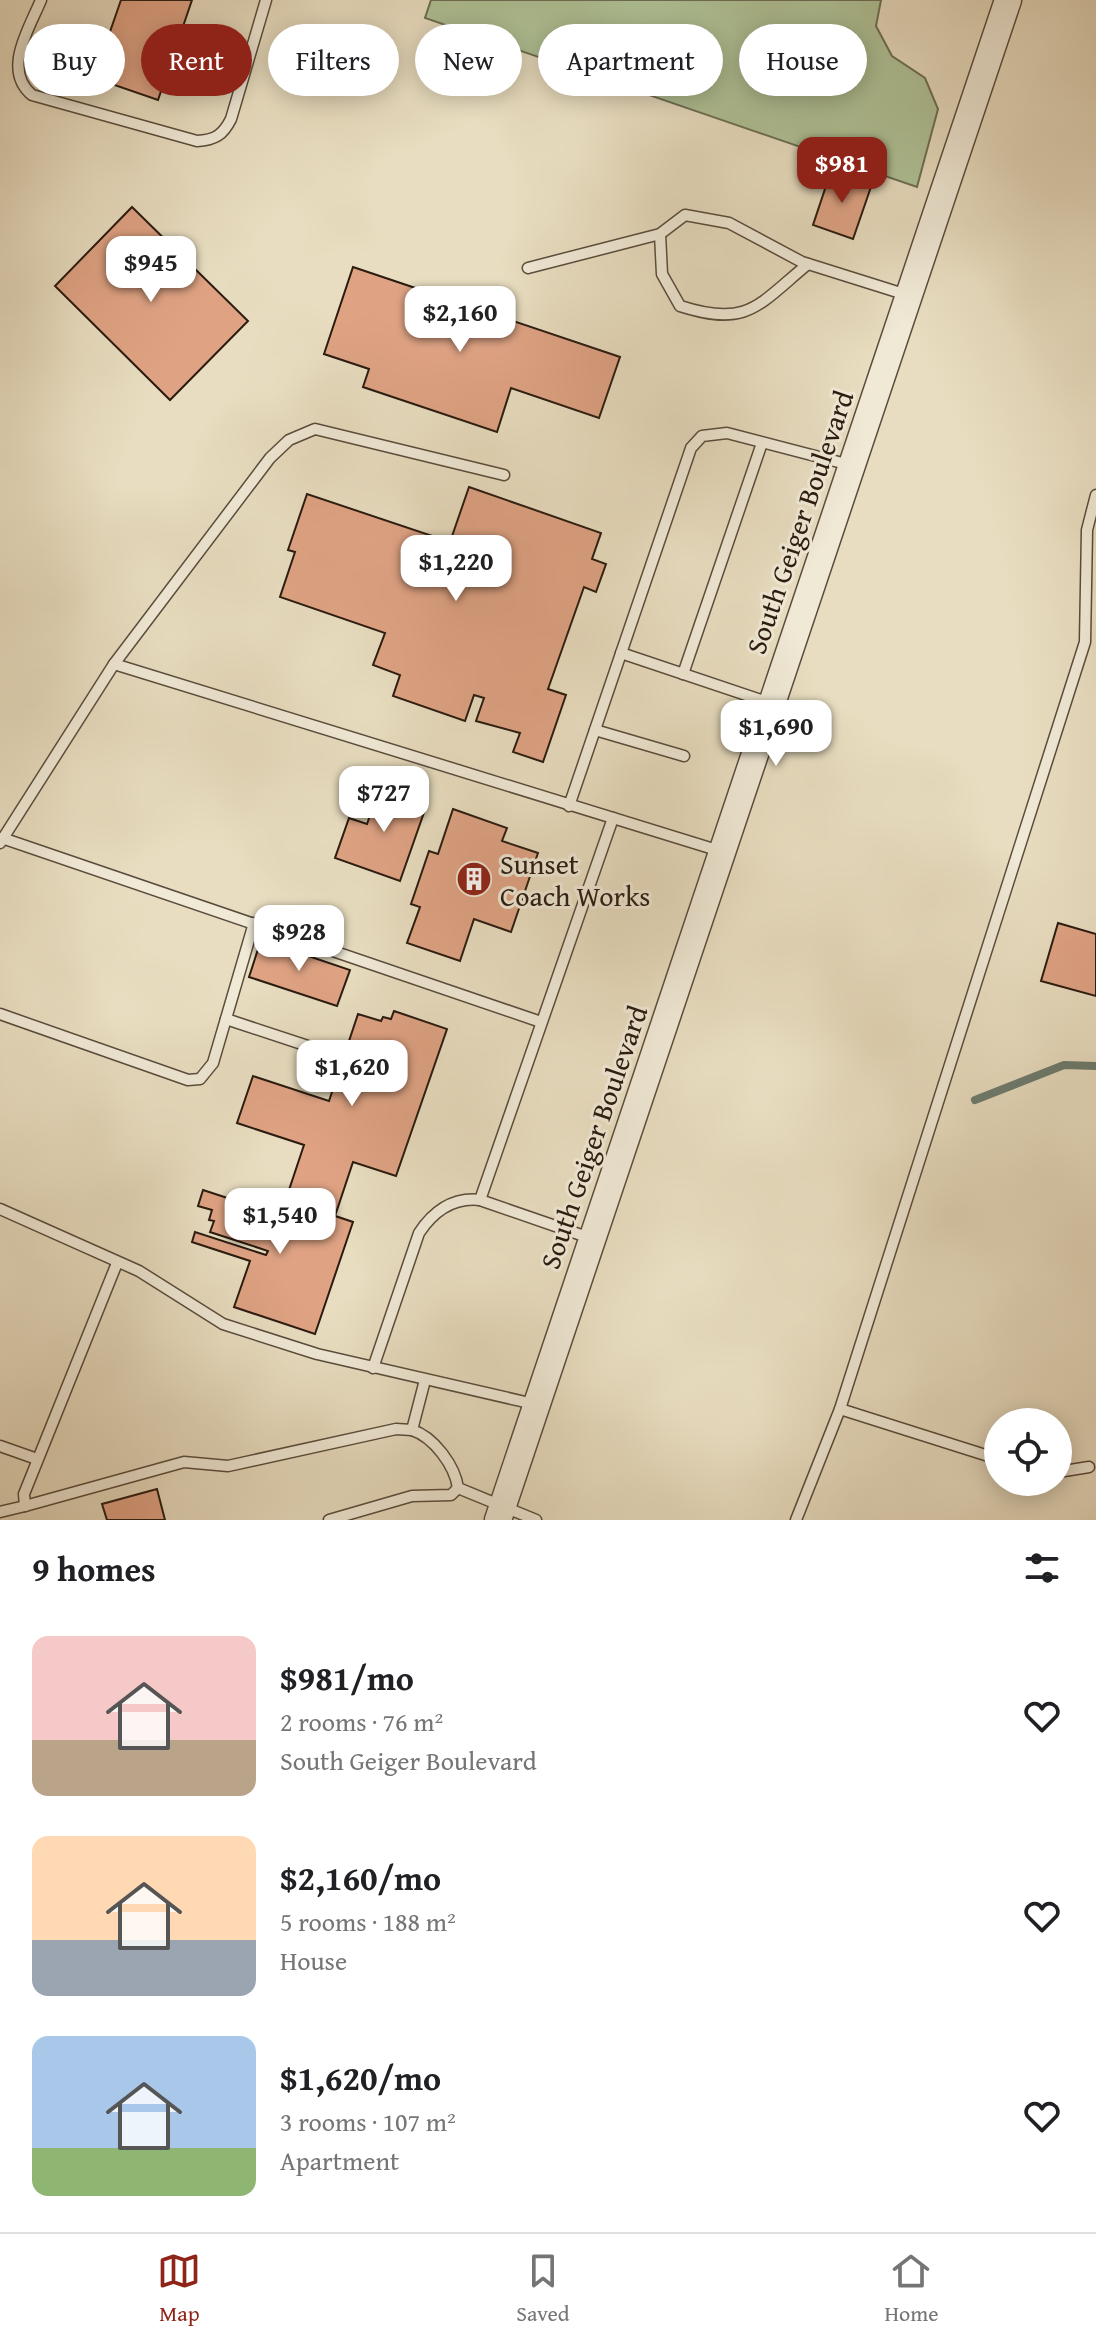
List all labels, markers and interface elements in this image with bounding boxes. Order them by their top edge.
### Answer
chip: Buy [24,24,125,96]
chip: Rent [141,24,252,96]
chip: Filters [268,24,399,96]
chip: New [415,24,522,96]
chip: Apartment [538,24,723,96]
chip: House [739,24,867,96]
pin: $981 [795,137,889,205]
text: $981 [815,143,869,182]
pin: $945 [104,236,198,304]
text: $945 [124,242,178,281]
pin: $2,160 [395,286,525,354]
text: $2,160 [423,292,497,331]
street label: South Geiger Boulevard [735,385,863,659]
pin: $1,220 [391,535,521,603]
text: $1,220 [419,541,493,580]
pin: $1,690 [711,700,841,768]
text: $1,690 [739,706,813,745]
pin: $727 [337,766,431,834]
text: $727 [357,772,411,811]
place label: Sunset Coach Works [500,843,651,916]
building icon: Sunset Coach Works [455,860,493,898]
pin: $928 [252,905,346,973]
text: $928 [272,911,326,950]
street label: South Geiger Boulevard [529,1000,657,1274]
pin: $1,620 [287,1040,417,1108]
text: $1,620 [315,1046,389,1085]
pin: $1,540 [215,1188,345,1256]
text: $1,540 [243,1194,317,1233]
map controls [984,1408,1072,1496]
button: locate [984,1408,1072,1496]
text: 9 homes [32,1544,156,1593]
icon: filters [1020,1546,1064,1590]
text: $981/mo [280,1653,414,1702]
icon: home [96,1668,192,1764]
icon: heart [1020,1694,1064,1738]
text: 2 rooms · 76 m² [280,1702,443,1741]
text: South Geiger Boulevard [280,1741,537,1780]
text: $2,160/mo [280,1853,441,1902]
icon: home [96,1868,192,1964]
icon: heart [1020,1894,1064,1938]
text: 5 rooms · 188 m² [280,1902,456,1941]
text: House [280,1941,347,1980]
text: $1,620/mo [280,2053,441,2102]
icon: home [96,2068,192,2164]
icon: heart [1020,2094,1064,2138]
text: 3 rooms · 107 m² [280,2102,456,2141]
text: Apartment [280,2141,399,2180]
tab: Map [157,2249,201,2329]
tab: Saved [516,2249,570,2329]
tab: Home [884,2249,939,2329]

